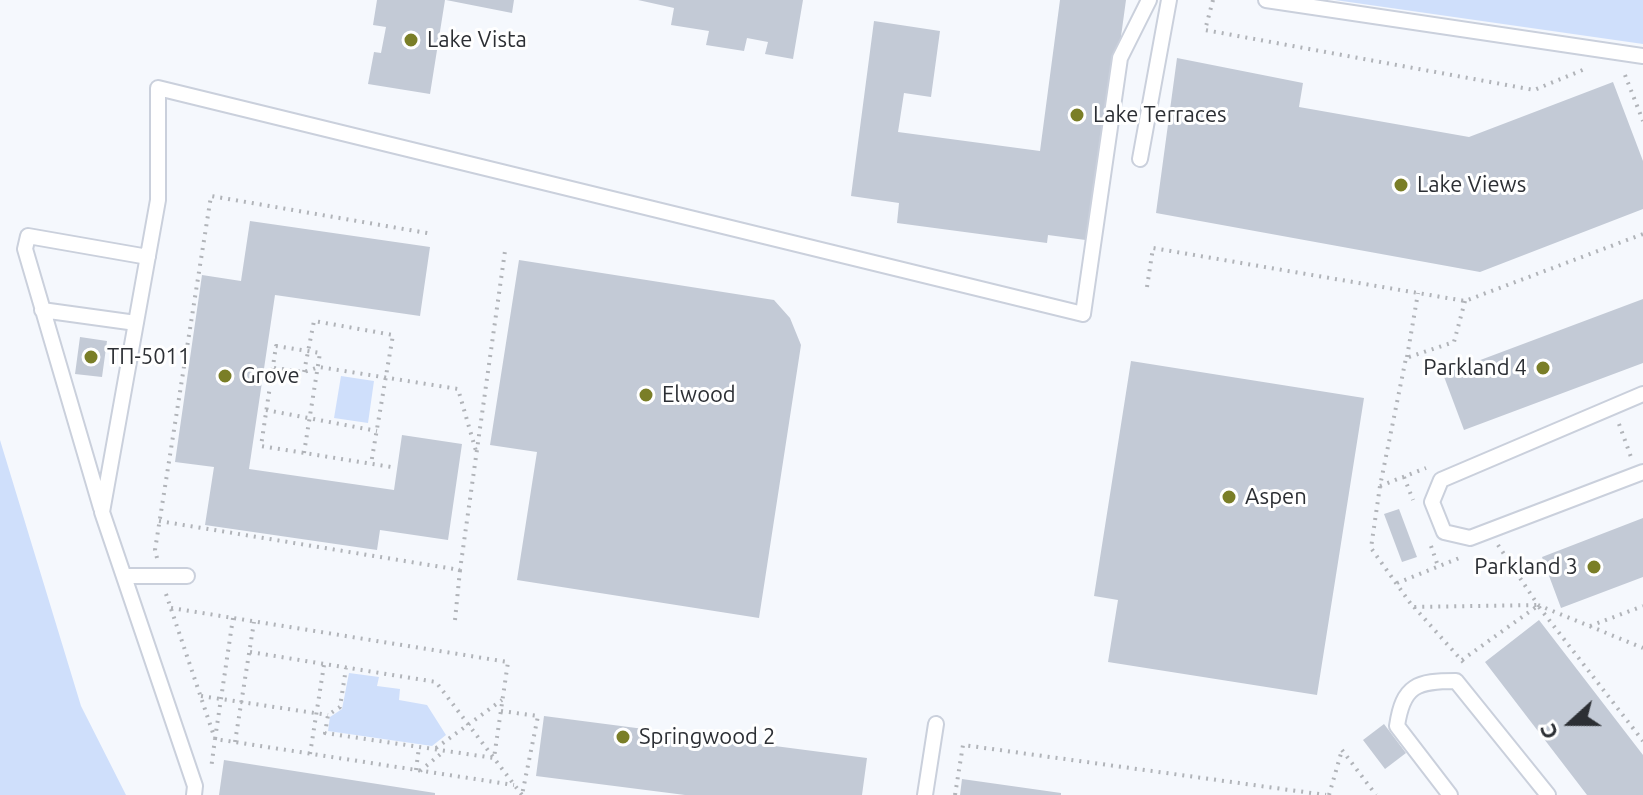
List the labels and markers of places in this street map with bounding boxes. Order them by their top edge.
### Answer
place label: Lake Vista [427,27,527,53]
marker: Lake Vista [402,31,420,49]
place label: Lake Terraces [1093,102,1227,128]
marker: Lake Terraces [1068,106,1086,124]
place label: Lake Views [1417,172,1526,198]
marker: Lake Views [1392,176,1410,194]
place label: ТП-5011 [107,344,190,370]
marker: ТП-5011 [82,348,100,366]
place label: Parkland 4 [1423,355,1527,381]
marker: Parkland 4 [1534,359,1552,377]
place label: Grove [241,363,300,389]
marker: Grove [216,367,234,385]
place label: Elwood [662,382,736,408]
marker: Elwood [637,386,655,404]
place label: Aspen [1245,484,1307,510]
marker: Aspen [1220,488,1238,506]
place label: Parkland 3 [1474,554,1578,580]
marker: Parkland 3 [1585,558,1603,576]
place label: Springwood 2 [639,724,775,750]
marker: Springwood 2 [614,728,632,746]

